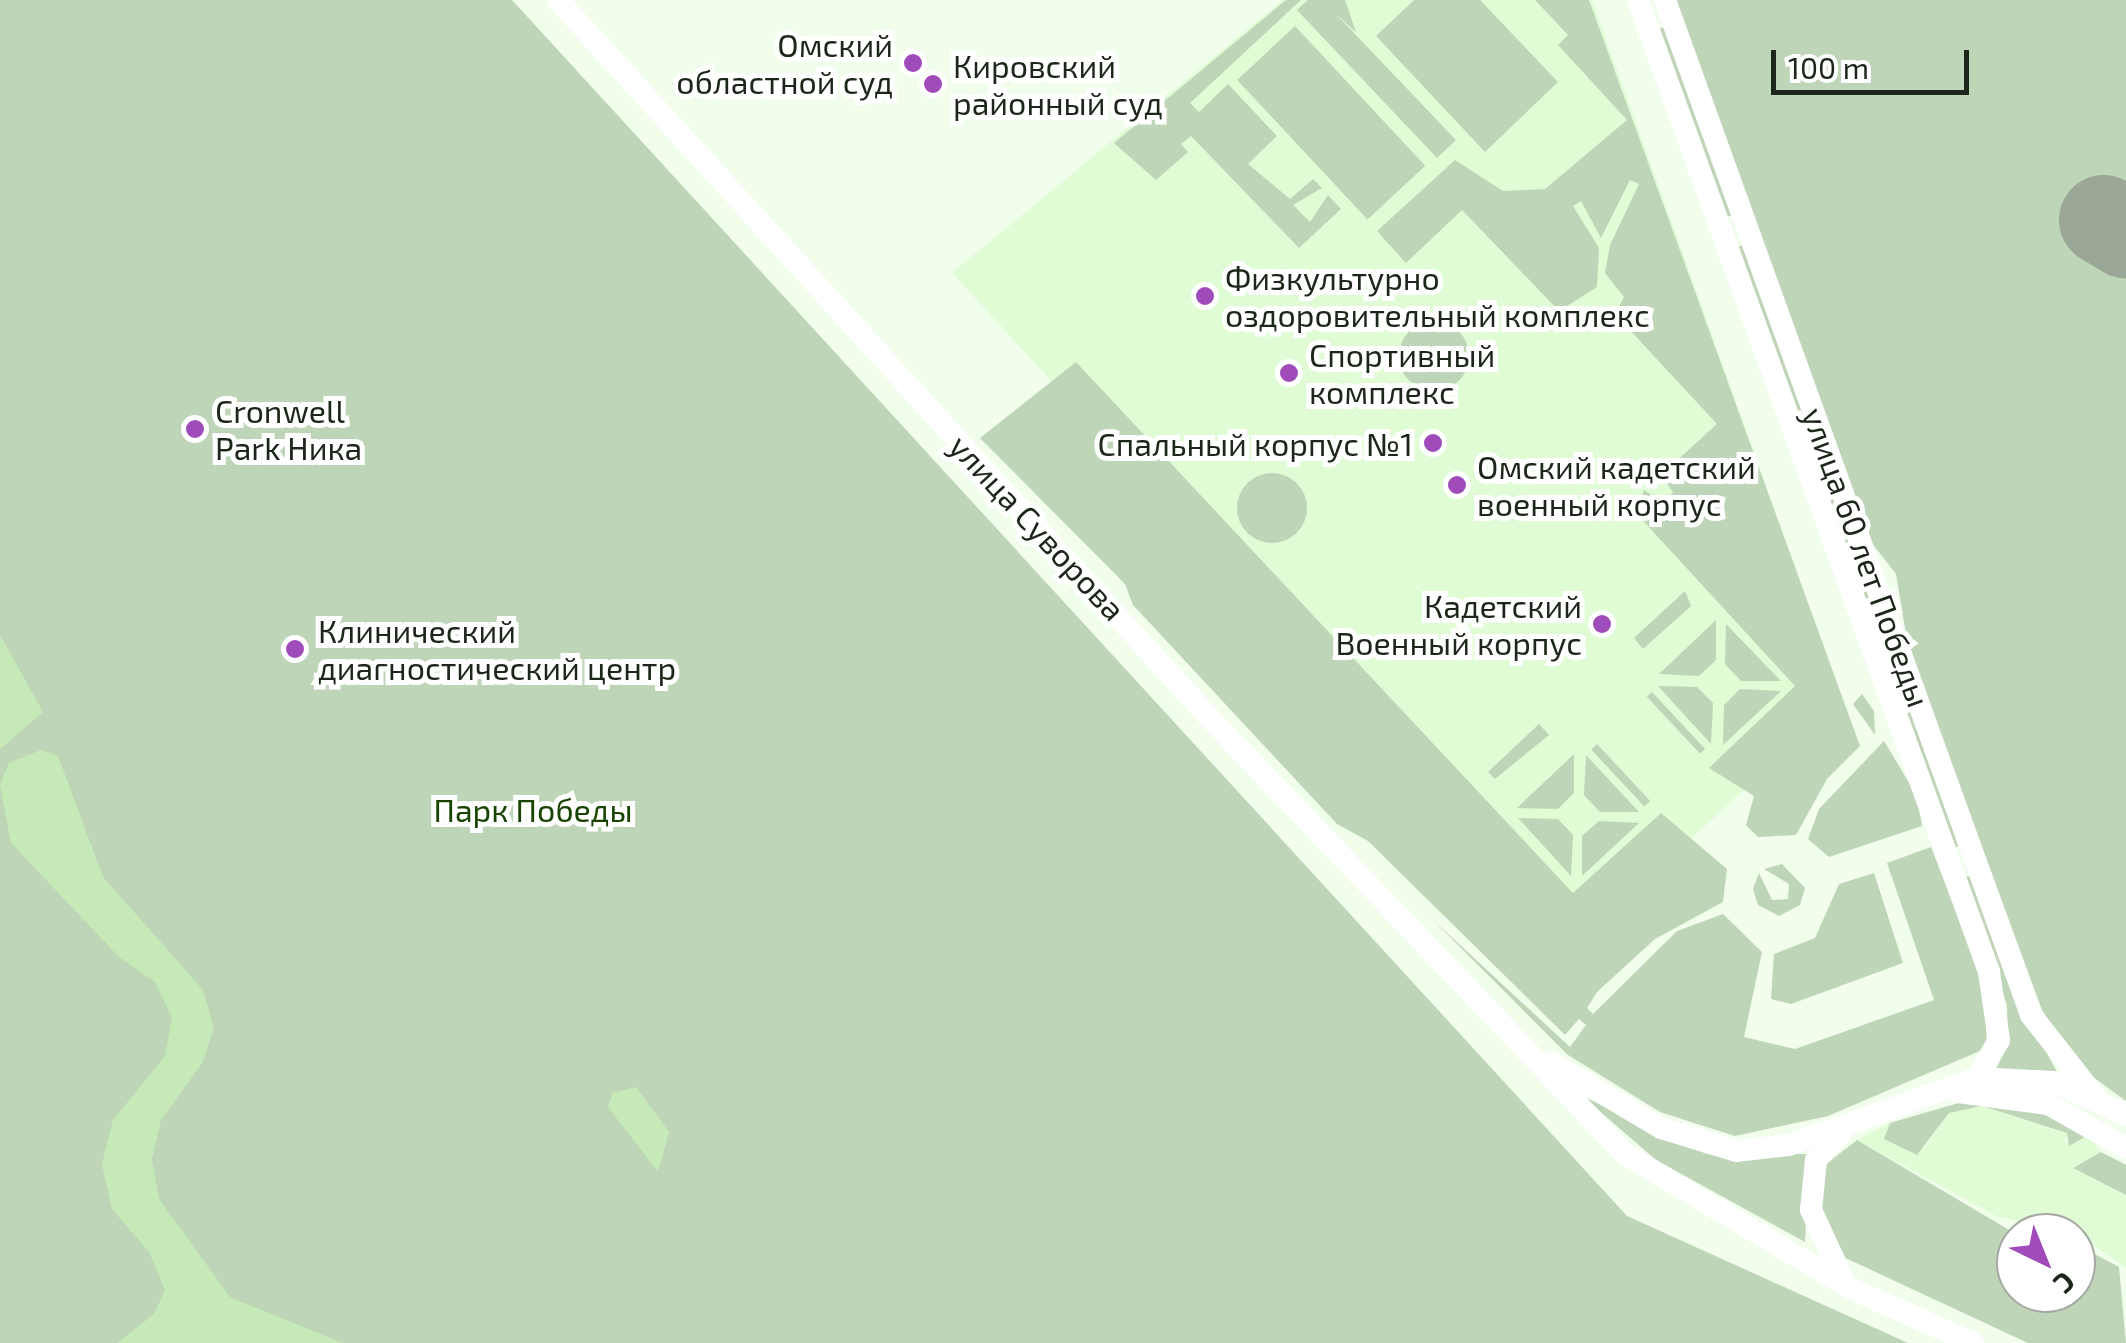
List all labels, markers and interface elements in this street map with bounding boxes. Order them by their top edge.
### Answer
place label: Омский областной суд [676,26,893,101]
scale bar [1776,30,1974,92]
place label: Кировский районный суд [953,47,1163,122]
text: 100 m [1788,49,1869,85]
marker: Омский областной суд [902,52,924,74]
marker: Кировский районный суд [922,73,944,95]
place label: Физкультурно оздоровительный комплекс [1225,259,1650,334]
marker: Физкультурно оздоровительный комплекс [1194,285,1216,307]
place label: Спортивный комплекс [1309,336,1495,411]
marker: Спортивный комплекс [1278,362,1300,384]
place label: Cronwell Park Ника [215,392,363,467]
street label: улица 60 лет Победы [1795,402,1939,712]
marker: Cronwell Park Ника [184,418,206,440]
place label: Спальный корпус №1 [1098,424,1413,462]
street label: улица Суворова [942,426,1134,628]
marker: Спальный корпус №1 [1422,432,1444,454]
place label: Омский кадетский военный корпус [1477,448,1756,523]
marker: Омский кадетский военный корпус [1446,474,1468,496]
place label: Кадетский Военный корпус [1335,587,1582,662]
place label: Клинический диагностический центр [318,612,676,687]
marker: Кадетский Военный корпус [1591,613,1613,635]
marker: Клинический диагностический центр [282,636,308,662]
park label: Парк Победы [434,790,632,828]
north arrow [1996,1213,2096,1313]
text: С [2047,1265,2083,1302]

